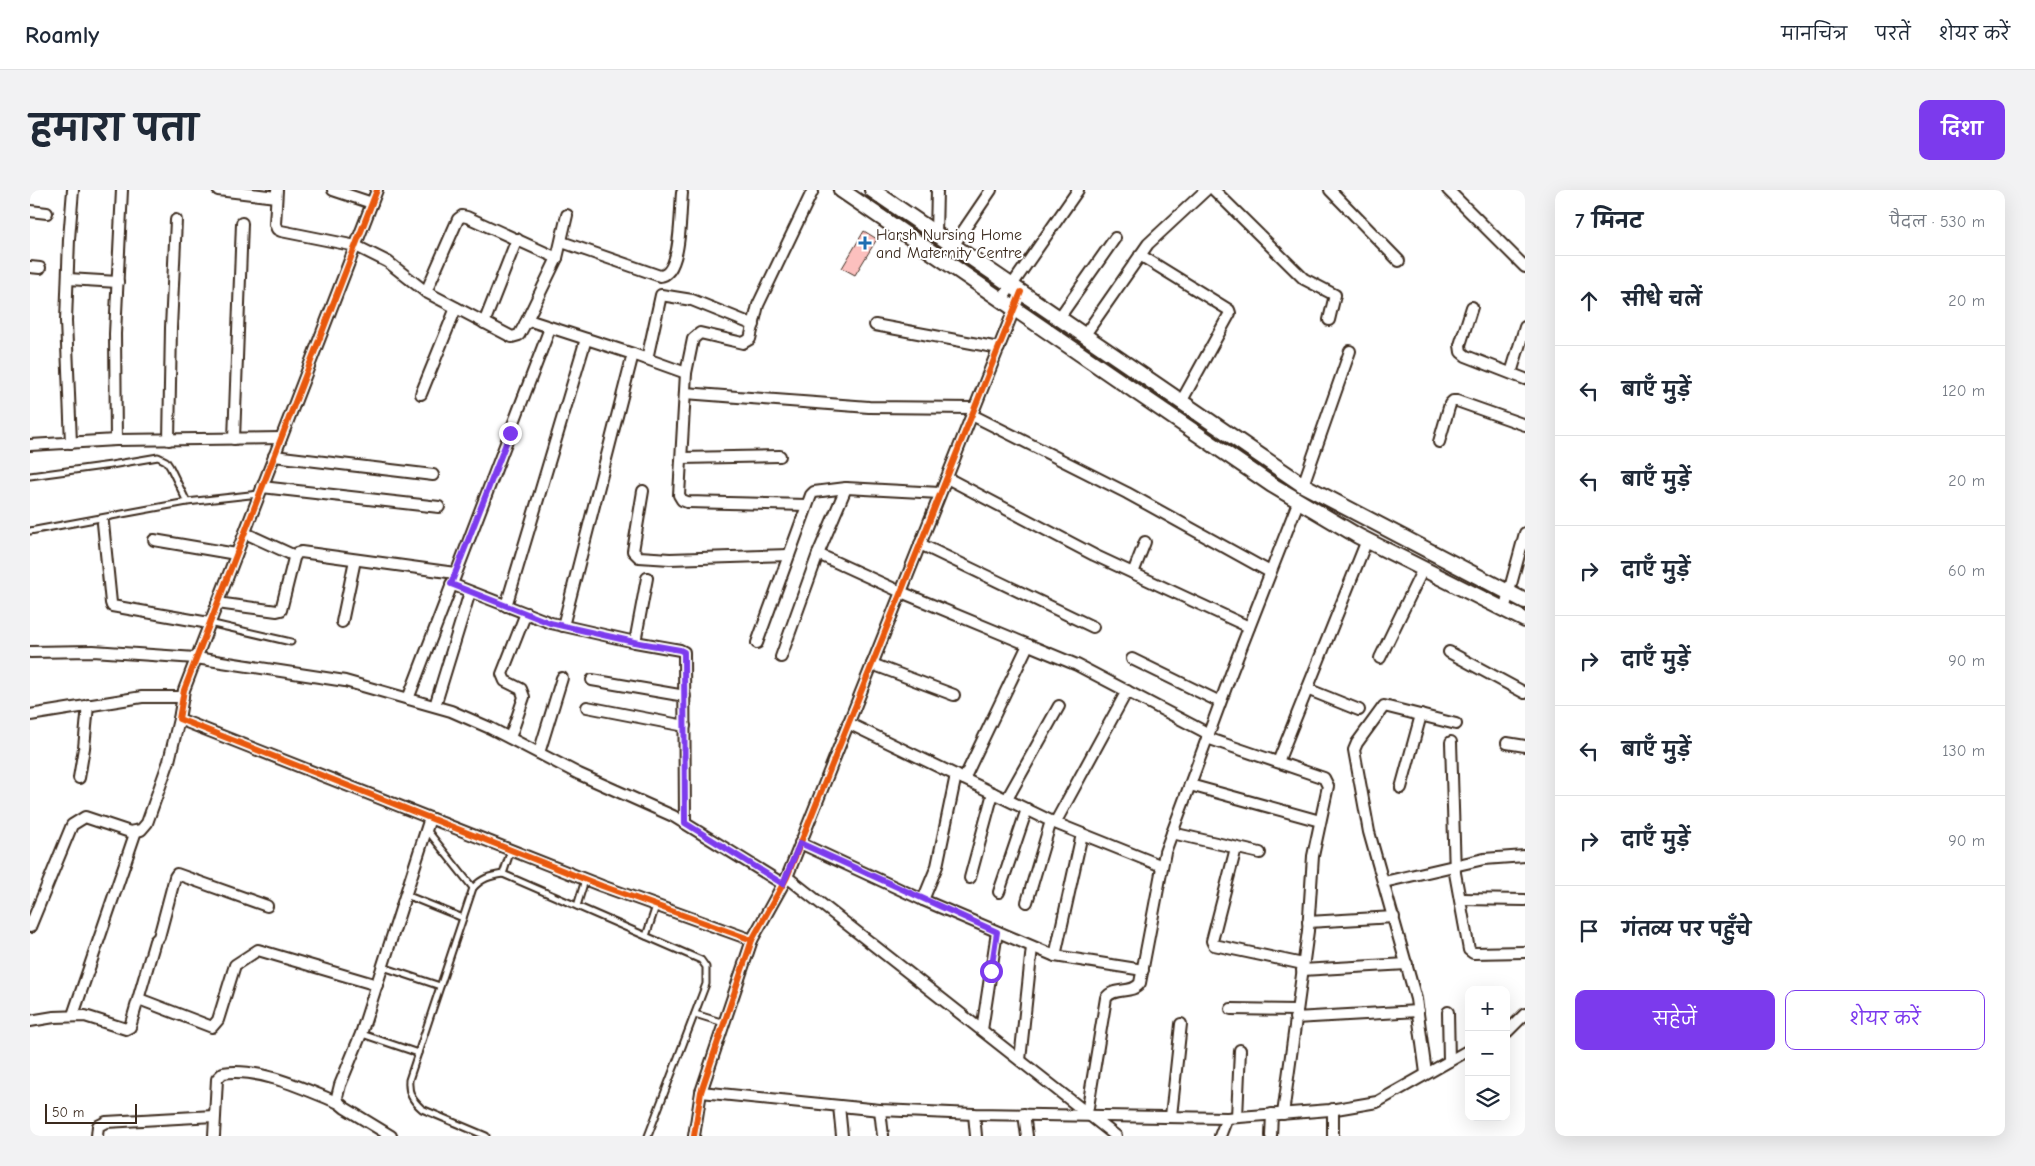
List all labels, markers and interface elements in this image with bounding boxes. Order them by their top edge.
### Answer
text: Roamly [25,21,99,49]
text: मानचित्र [1781,24,1847,45]
text: परतें [1875,24,1911,45]
text: शेयर करें [1939,24,2010,45]
button: दिशा [1919,100,2005,160]
text: हमारा पता [30,108,198,149]
text: 7 मिनट [1575,209,1643,233]
text: पैदल · 530 m [1889,213,1985,231]
place label: Harsh Nursing Home and Maternity Centre [876,226,1022,262]
marker: Harsh Nursing Home and Maternity Centre [858,236,872,250]
icon: ahead [1575,287,1603,315]
text: सीधे चलें [1622,289,1702,311]
text: 20 m [1948,292,1985,310]
icon: left [1575,377,1603,405]
text: बाएँ मुड़ें [1622,379,1691,401]
text: 120 m [1942,382,1985,400]
route end [499,422,522,445]
icon: left [1575,467,1603,495]
text: बाएँ मुड़ें [1622,469,1691,491]
text: 20 m [1948,472,1985,490]
icon: right [1575,557,1603,585]
text: दाएँ मुड़ें [1622,559,1690,581]
text: 60 m [1948,562,1985,580]
icon: right [1575,647,1603,675]
text: दाएँ मुड़ें [1622,649,1690,671]
text: 90 m [1948,652,1985,670]
icon: left [1575,737,1603,765]
text: बाएँ मुड़ें [1622,739,1691,761]
text: 130 m [1942,742,1985,760]
icon: right [1575,827,1603,855]
text: दाएँ मुड़ें [1622,829,1690,851]
text: 90 m [1948,832,1985,850]
icon: arrive [1575,917,1603,945]
text: गंतव्य पर पहुँचे [1622,919,1751,941]
route start [980,960,1003,983]
map controls [1465,986,1510,1121]
button: + [1465,986,1510,1031]
button: सहेजें [1575,990,1775,1050]
button: शेयर करें [1785,990,1985,1050]
button: − [1465,1031,1510,1076]
button: layers [1465,1076,1510,1121]
scale bar [45,1101,138,1124]
text: 50 m [52,1104,84,1121]

